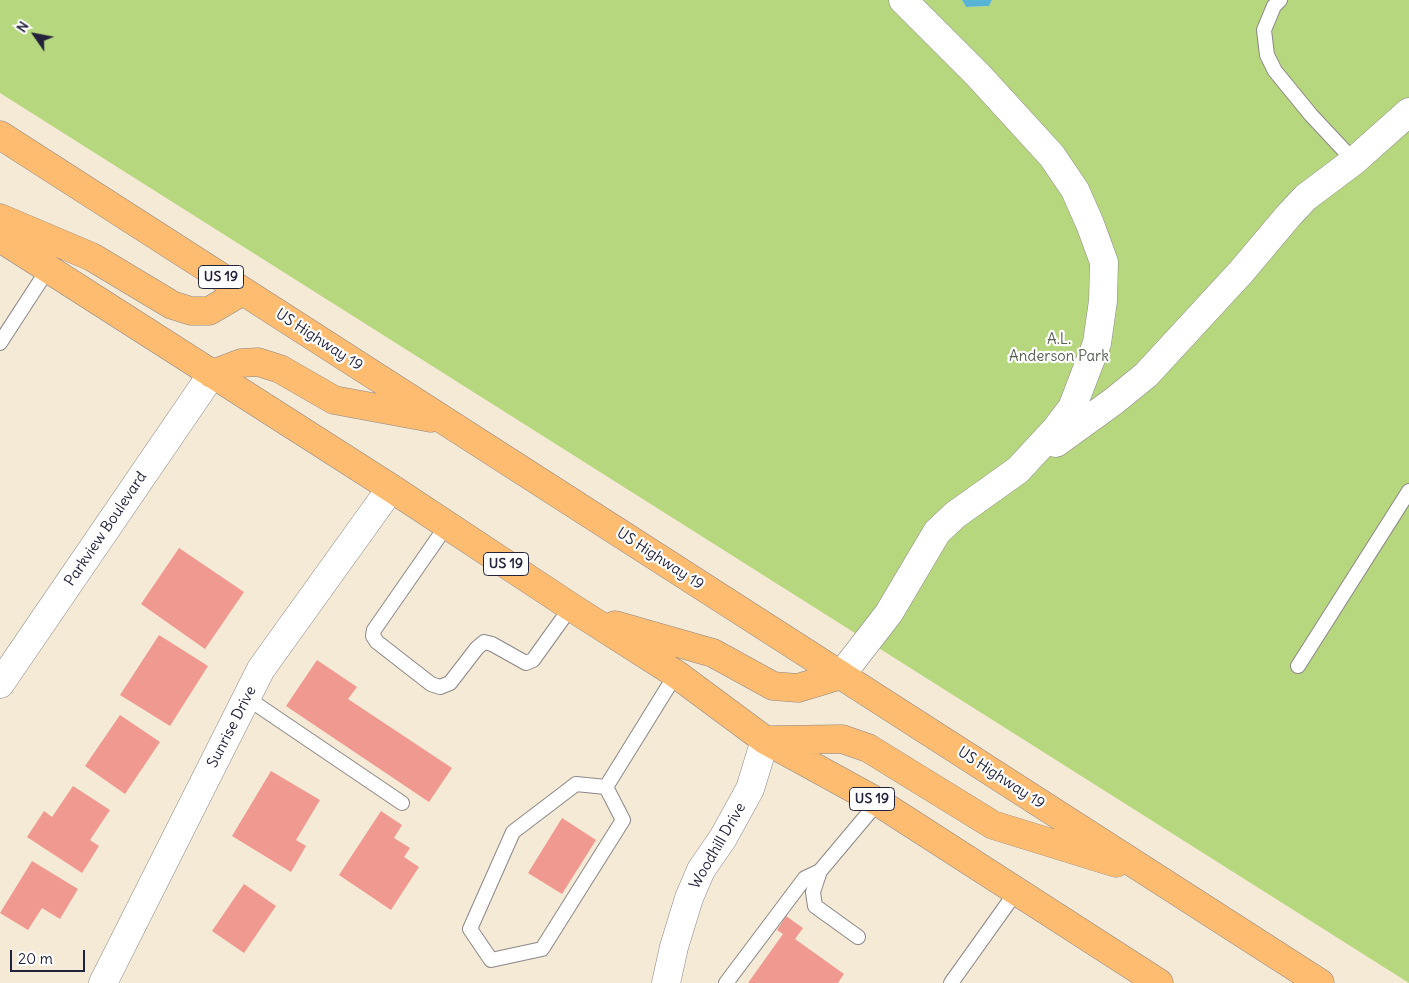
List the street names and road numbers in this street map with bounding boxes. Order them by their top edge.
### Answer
road number: US 19 [198,266,244,288]
street label: US Highway 19 [272,305,366,375]
street label: Parkview Boulevard [61,468,151,590]
street label: US Highway 19 [613,524,707,594]
road number: US 19 [484,552,528,576]
street label: Sunrise Drive [204,683,260,771]
street label: US Highway 19 [954,743,1048,813]
road number: US 19 [850,788,894,811]
street label: Woodhill Drive [686,800,750,892]

